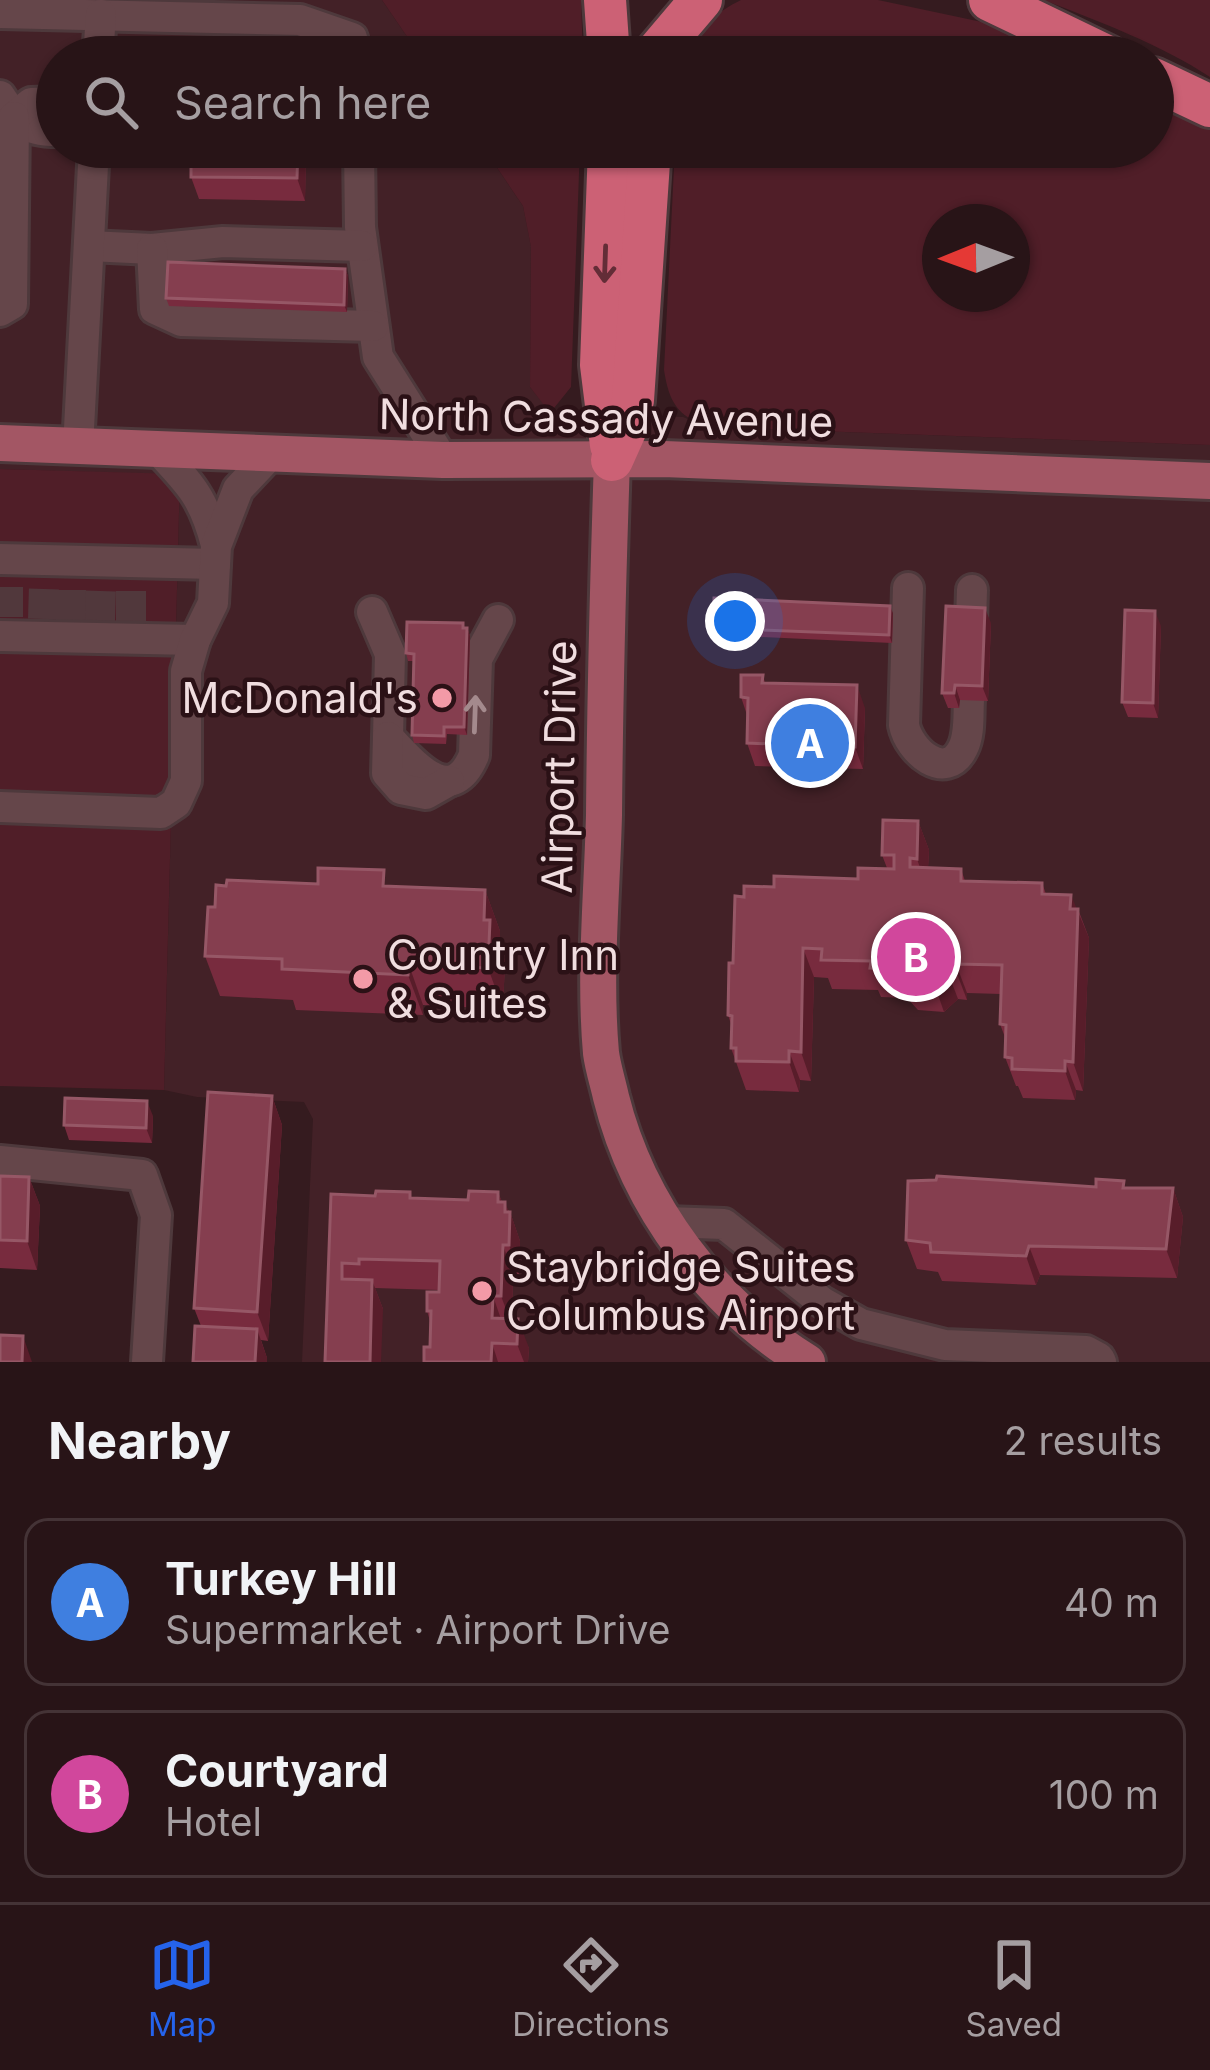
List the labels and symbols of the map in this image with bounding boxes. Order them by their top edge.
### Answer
north arrow [922,204,1030,312]
one-way arrow [593,244,616,283]
street label: North Cassady Avenue [378,388,834,447]
your location [705,591,765,651]
street label: Airport Drive [531,640,586,894]
place label: McDonald's [182,672,418,723]
marker: McDonald's [429,685,455,711]
one-way arrow [464,695,487,734]
pin: A [771,698,849,788]
pin: B [877,912,955,1002]
place label: Country Inn & Suites [387,929,619,1028]
marker: Country Inn & Suites [350,966,376,992]
place label: Staybridge Suites Columbus Airport [506,1241,856,1340]
marker: Staybridge Suites Columbus Airport [469,1278,495,1304]

